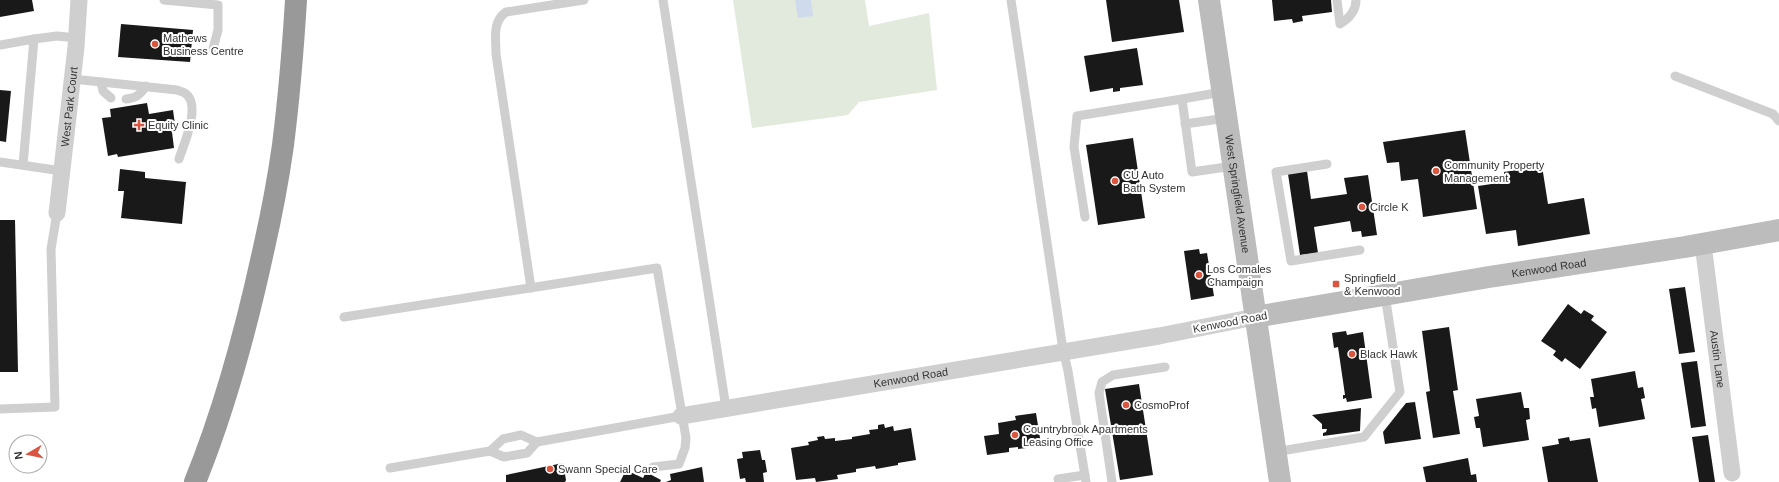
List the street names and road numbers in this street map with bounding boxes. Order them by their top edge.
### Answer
street label: West Park Court [59,66,80,147]
street label: West Springfield Avenue [1223,134,1252,254]
street label: Kenwood Road [1511,256,1587,279]
street label: Kenwood Road [1192,309,1268,335]
street label: Austin Lane [1708,329,1727,389]
street label: Kenwood Road [873,365,949,390]

